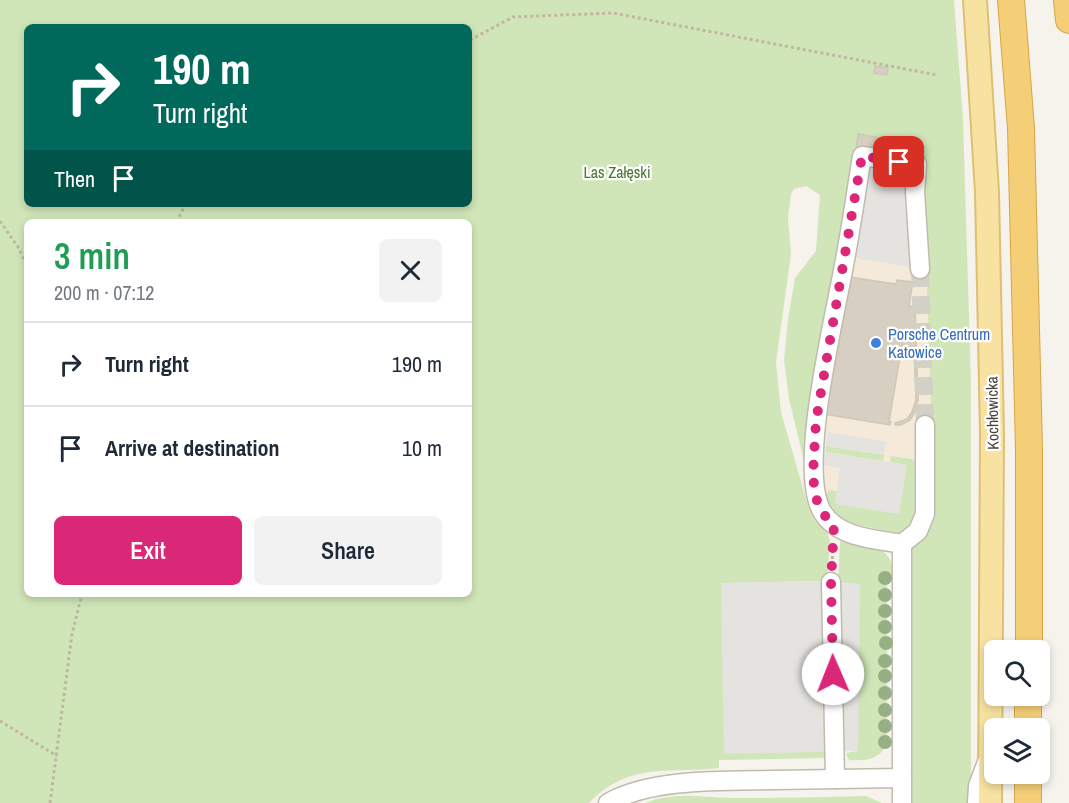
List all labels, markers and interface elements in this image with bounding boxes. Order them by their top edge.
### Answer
text: 190 m [153,41,251,97]
icon: right [54,48,132,126]
text: Turn right [153,95,247,131]
pin [873,136,924,187]
icon: arrive [882,145,915,178]
park label: Las Załęski [583,161,651,183]
icon: arrive [107,162,140,195]
text: Then [54,164,95,194]
text: 3 min [54,232,130,280]
button: close [379,239,442,302]
text: 200 m · 07:12 [54,279,154,306]
place label: Porsche Centrum Katowice [888,323,990,363]
marker: Porsche Centrum Katowice [869,336,883,350]
icon: right [54,348,87,381]
text: Turn right [105,349,189,379]
text: 190 m [392,349,442,379]
street label: Kochłowicka [980,375,1004,450]
icon: arrive [54,432,87,465]
text: Arrive at destination [105,433,279,463]
text: 10 m [402,433,442,463]
button: Exit [54,516,242,585]
button: Share [254,516,442,585]
map controls [984,640,1050,784]
button: search [984,640,1050,706]
position arrow [801,642,865,706]
button: layers [984,718,1050,784]

